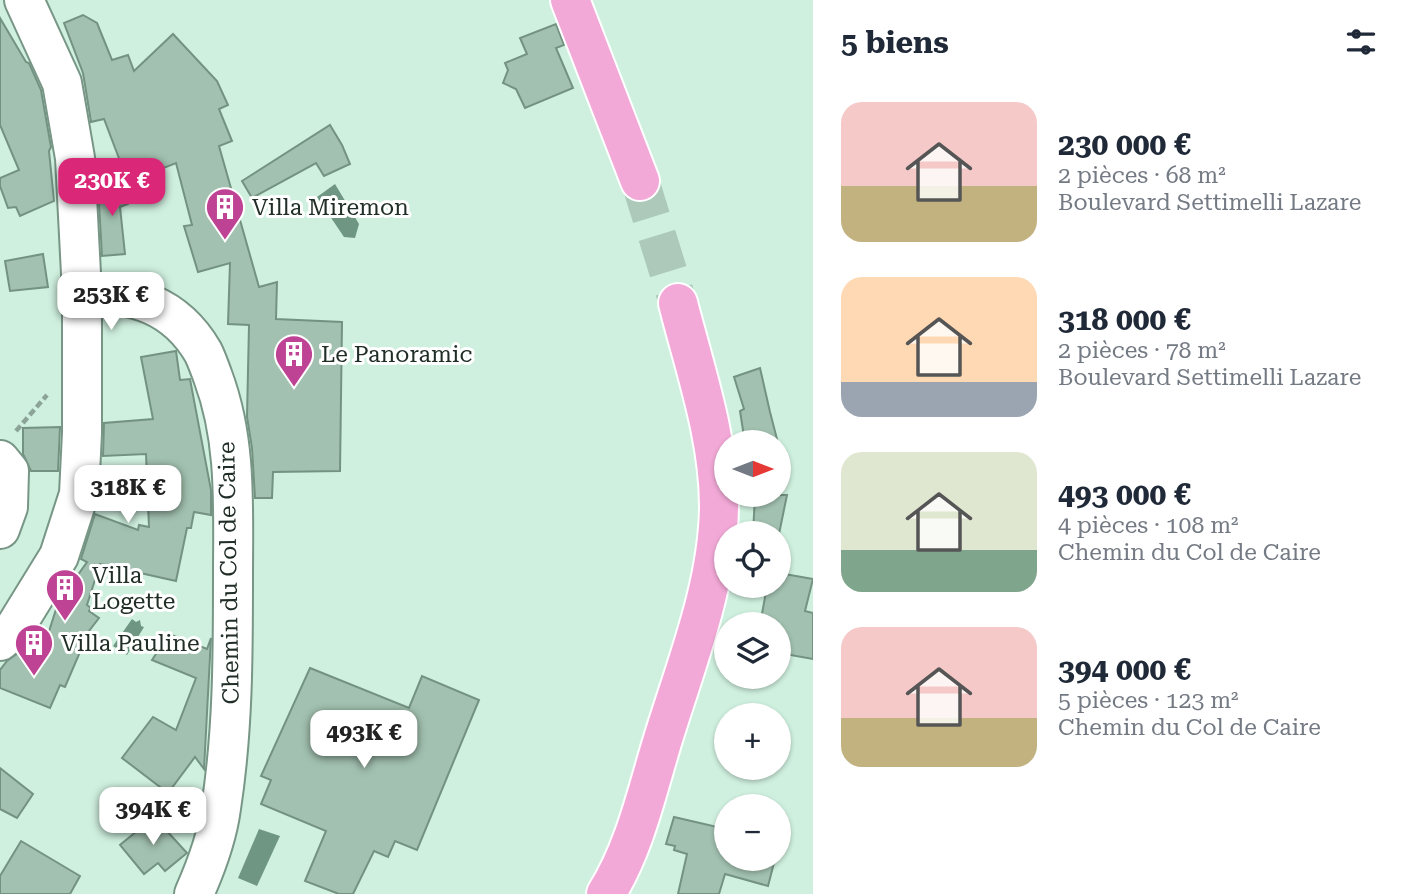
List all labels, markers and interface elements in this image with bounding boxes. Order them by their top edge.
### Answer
icon: filters [1342,23,1380,61]
text: 5 biens [841,25,949,60]
text: 230 000 € [1058,127,1191,162]
icon: home [897,130,981,214]
pin: 230K € [55,158,169,218]
text: 2 pièces · 68 m² [1058,162,1226,189]
text: 230K € [74,167,150,194]
building icon: Villa Miremon [204,186,246,241]
text: Boulevard Settimelli Lazare [1058,189,1361,216]
place label: Villa Miremon [252,194,409,221]
pin: 253K € [54,272,168,332]
text: 253K € [73,281,149,308]
text: 318 000 € [1058,302,1191,337]
icon: home [897,305,981,389]
building icon: Le Panoramic [273,333,315,388]
text: 2 pièces · 78 m² [1058,337,1226,364]
place label: Le Panoramic [321,341,472,368]
text: Boulevard Settimelli Lazare [1058,364,1361,391]
north arrow [714,430,791,508]
map controls [714,430,791,871]
street label: Chemin du Col de Caire [213,441,245,705]
pin: 318K € [71,466,185,525]
text: 318K € [90,474,166,501]
text: 493 000 € [1058,477,1191,512]
icon: home [897,480,981,564]
text: 4 pièces · 108 m² [1058,512,1239,539]
button: locate [714,521,791,598]
text: Chemin du Col de Caire [1058,539,1321,566]
place label: Villa Logette [92,562,175,615]
building icon: Villa Logette [44,567,86,622]
button: layers [714,612,791,689]
building icon: Villa Pauline [13,622,55,677]
place label: Villa Pauline [61,630,200,657]
text: 394 000 € [1058,652,1191,687]
icon: home [897,655,981,739]
text: 5 pièces · 123 m² [1058,687,1239,714]
button: + [714,703,791,780]
pin: 493K € [307,710,421,770]
text: Chemin du Col de Caire [1058,714,1321,741]
text: 493K € [326,719,402,746]
pin: 394K € [96,788,210,847]
button: − [714,794,791,871]
text: 394K € [115,796,191,823]

